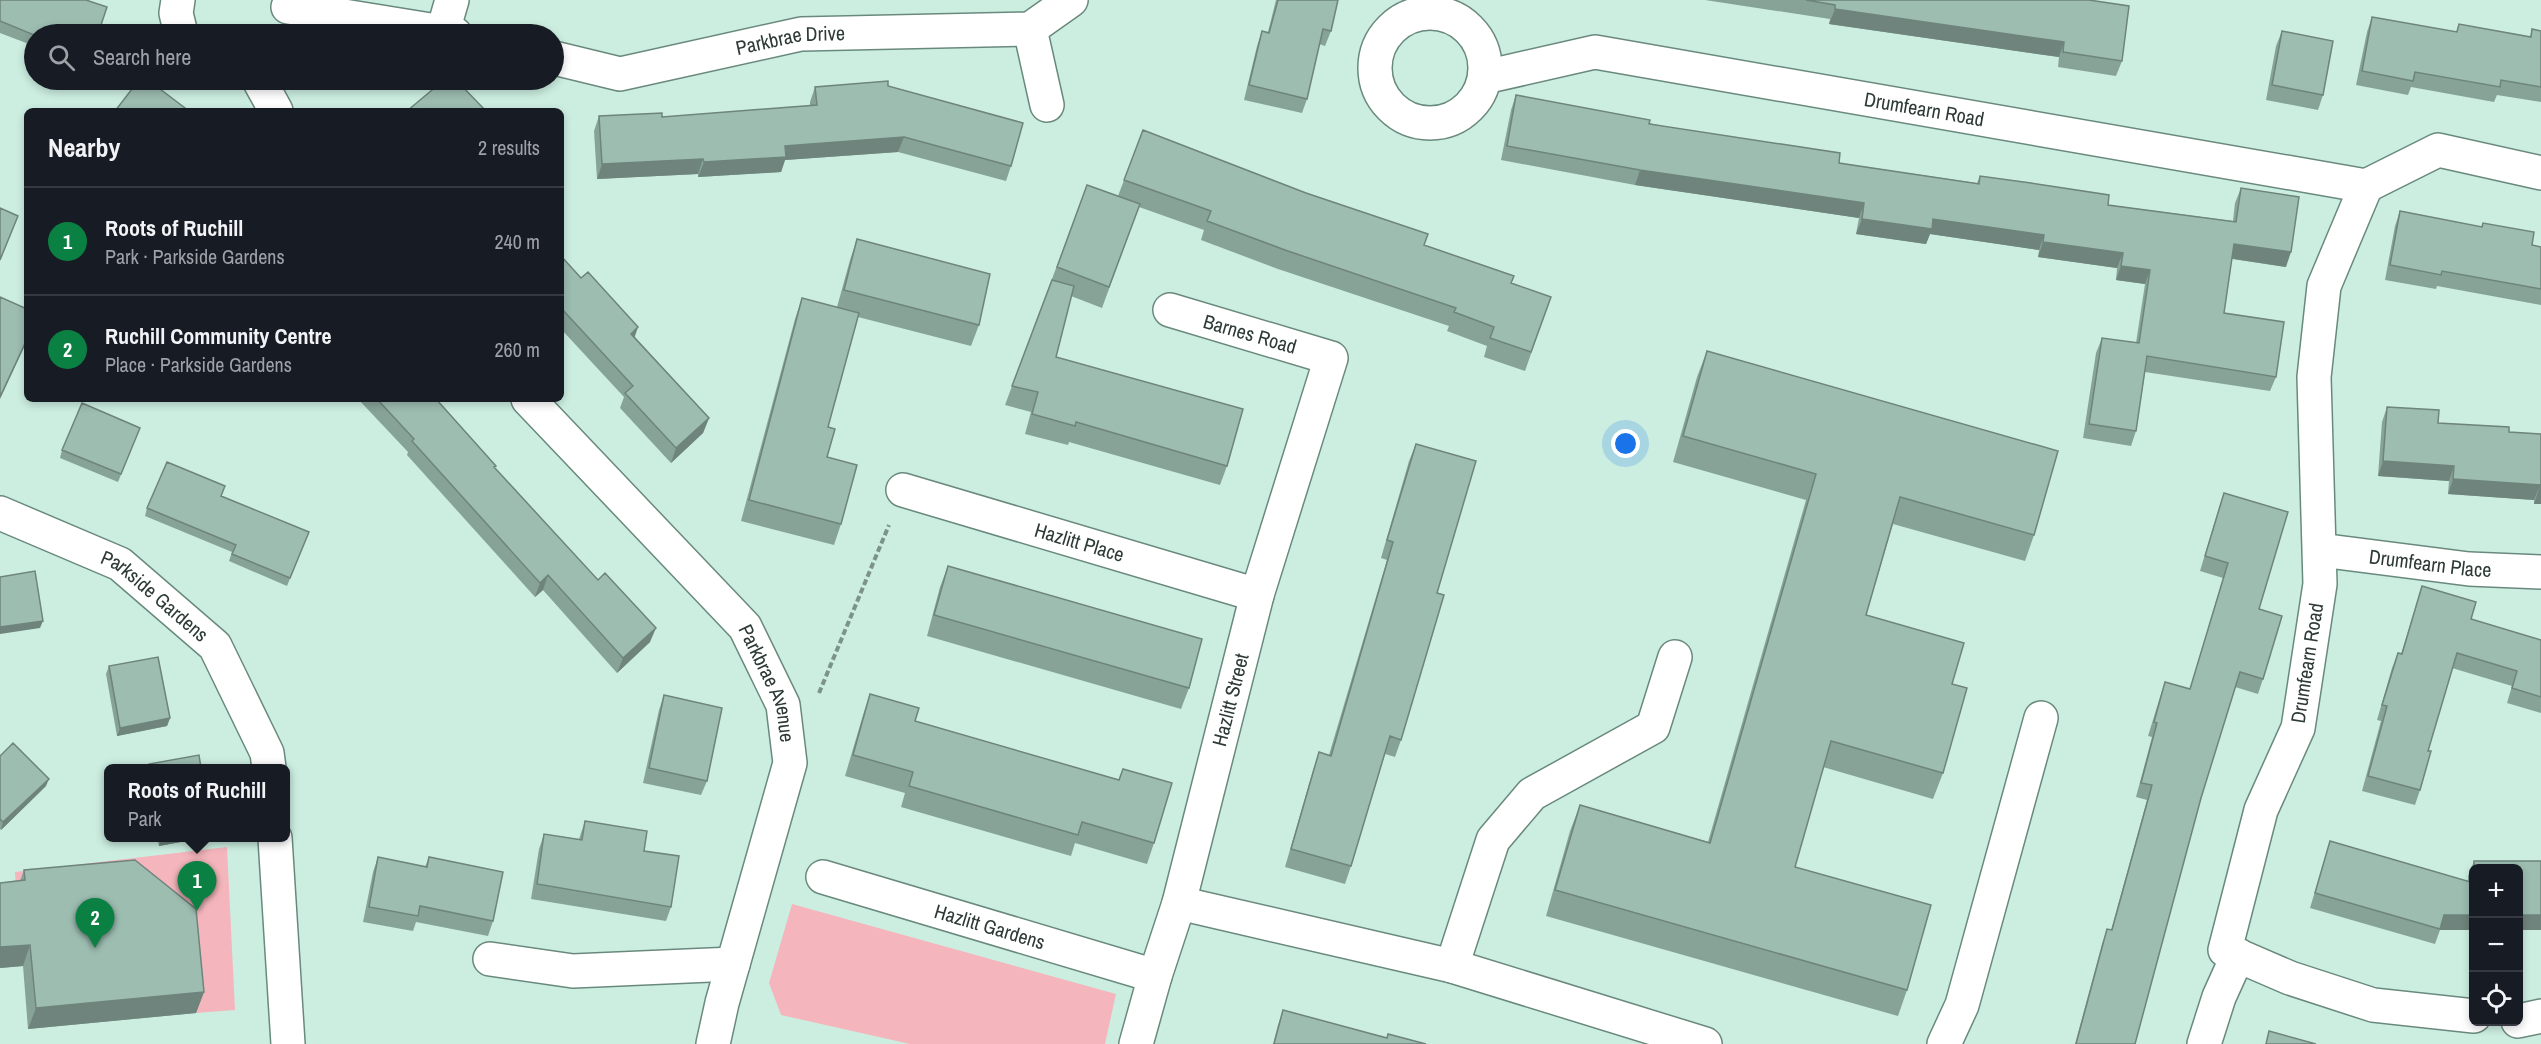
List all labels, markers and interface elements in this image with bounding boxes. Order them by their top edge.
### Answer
street label: Parkbrae Drive [733,19,845,61]
search box [24,24,564,90]
icon: search [45,41,78,74]
text: Search here [93,42,191,72]
street label: Drumfearn Road [1862,85,1986,132]
text: Nearby [48,130,120,165]
text: 2 results [478,134,540,161]
text: Roots of Ruchill [105,213,243,243]
text: 1 [63,228,72,255]
text: 240 m [494,228,540,255]
text: Park · Parkside Gardens [105,243,285,270]
street label: Barnes Road [1200,307,1300,360]
text: Ruchill Community Centre [105,321,332,351]
text: 2 [63,336,72,363]
text: 260 m [494,336,540,363]
text: Place · Parkside Gardens [105,351,292,378]
your location [1611,429,1640,458]
street label: Hazlitt Place [1032,516,1128,568]
street label: Drumfearn Place [2367,542,2492,583]
street label: Parkside Gardens [97,543,214,648]
street label: Drumfearn Road [2284,601,2329,725]
street label: Parkbrae Avenue [733,619,801,744]
street label: Hazlitt Street [1205,650,1255,749]
popup [104,764,290,842]
text: Roots of Ruchill [128,775,266,805]
text: Park [128,805,162,832]
pin: 1 [178,862,216,911]
map controls [2469,864,2523,1026]
button: + [2469,864,2523,918]
street label: Hazlitt Gardens [931,897,1048,955]
pin: 2 [76,898,115,948]
button: − [2469,918,2523,972]
button: locate [2469,972,2523,1026]

